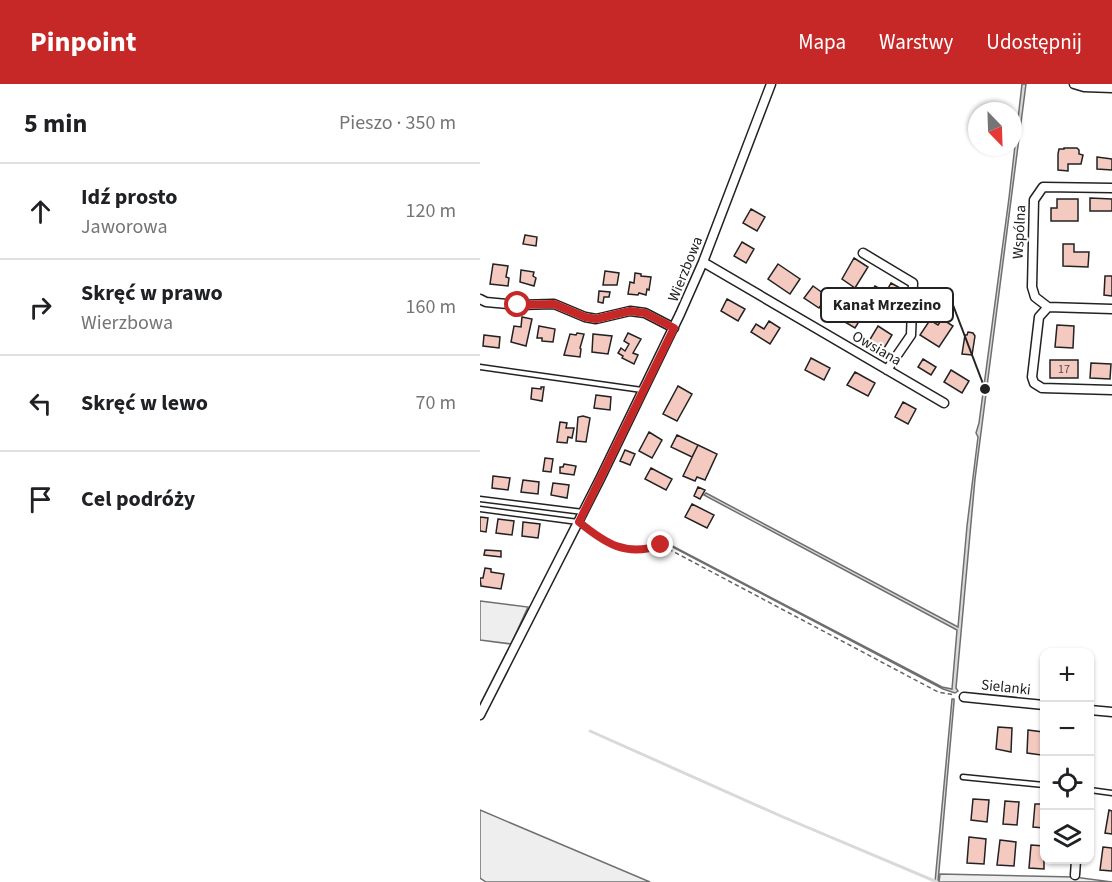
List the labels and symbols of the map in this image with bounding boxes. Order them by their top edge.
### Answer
north arrow [968,102,1022,156]
street label: Wspólna [1008,204,1031,260]
street label: Wierzbowa [663,233,708,305]
callout: Kanał Mrzezino [821,288,953,322]
route start [504,291,530,317]
text: Kanał Mrzezino [833,294,941,316]
street label: Owsiana [848,326,905,371]
house number: 17 [1058,361,1070,378]
route end [647,531,673,557]
street label: Sielanki [980,674,1032,701]

